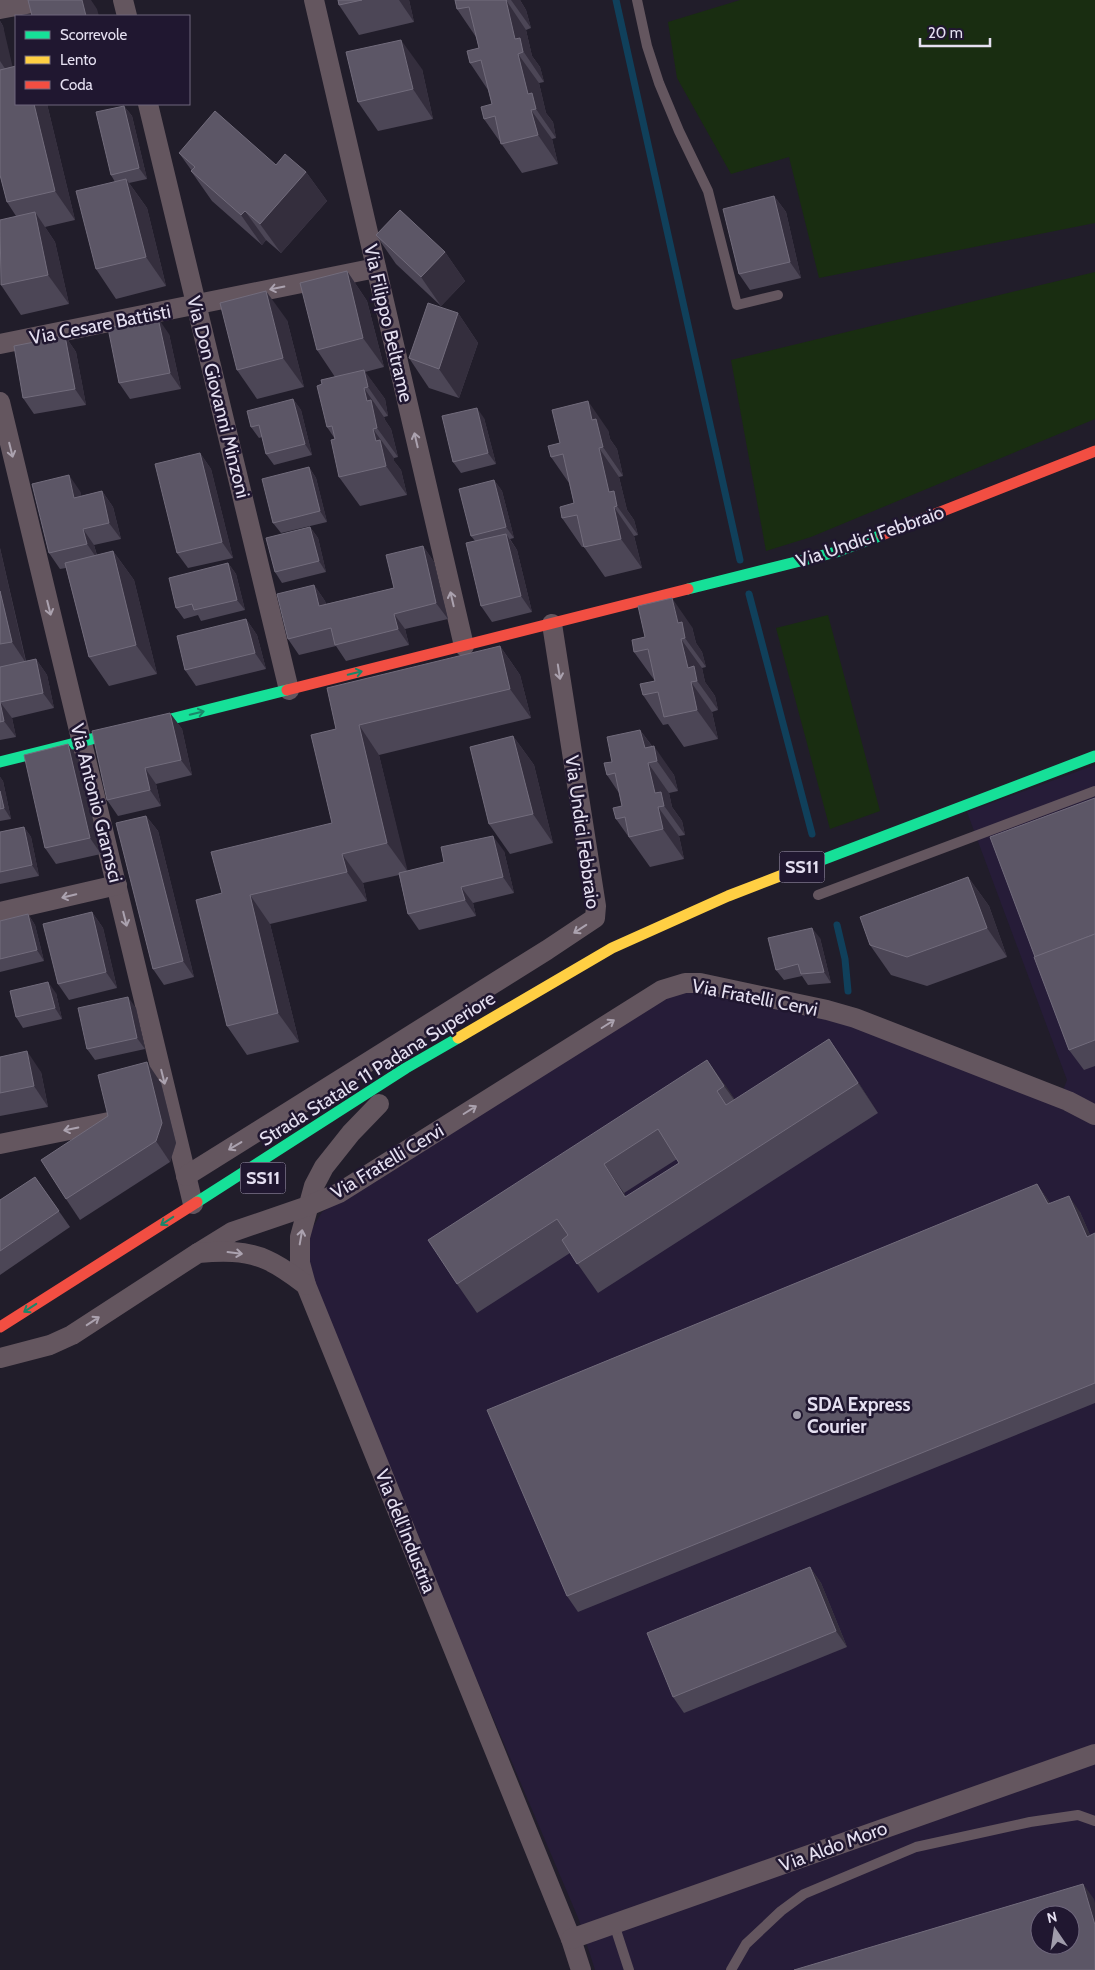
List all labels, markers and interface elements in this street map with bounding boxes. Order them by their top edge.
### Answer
legend [15,15,190,105]
scale bar [920,15,990,47]
text: 20 m [928,24,963,42]
text: Scorrevole [60,26,128,44]
text: Lento [60,51,97,69]
text: Coda [60,76,94,94]
street label: Via Filippo Beltrame [359,242,418,405]
one-way arrow [269,284,285,294]
street label: Via Don Giovanni Minzoni [182,294,255,501]
street label: Via Cesare Battisti [28,300,173,349]
one-way arrow [411,433,420,449]
one-way arrow [7,441,16,457]
street label: Via Undici Febbraio [793,500,947,573]
one-way arrow [447,591,456,607]
one-way arrow [45,599,54,615]
one-way arrow [555,663,565,679]
one-way arrow [346,668,362,678]
one-way arrow [188,708,204,717]
street label: Via Antonio Gramsci [66,721,127,885]
street label: Via Undici Febbraio [560,754,605,910]
road number: SS11 [780,852,824,882]
one-way arrow [61,892,77,901]
one-way arrow [121,910,130,926]
one-way arrow [574,924,588,934]
street label: Via Fratelli Cervi [690,974,820,1021]
street label: Strada Statale 11 Padana Superiore [255,986,500,1151]
one-way arrow [600,1018,614,1028]
one-way arrow [159,1068,168,1084]
one-way arrow [463,1104,477,1115]
street label: Via Fratelli Cervi [327,1119,448,1204]
one-way arrow [63,1125,79,1135]
one-way arrow [229,1141,243,1151]
road number: SS11 [240,1162,286,1194]
one-way arrow [160,1215,174,1226]
one-way arrow [296,1230,306,1246]
one-way arrow [227,1248,243,1258]
one-way arrow [23,1303,37,1313]
one-way arrow [86,1316,100,1326]
place label: SDA Express Courier [807,1393,911,1438]
marker: SDA Express Courier [791,1409,803,1421]
street label: Via dell'Industria [370,1466,441,1596]
street label: Via Aldo Moro [776,1816,890,1877]
north arrow [1030,1905,1080,1955]
text: N [1045,1907,1059,1927]

